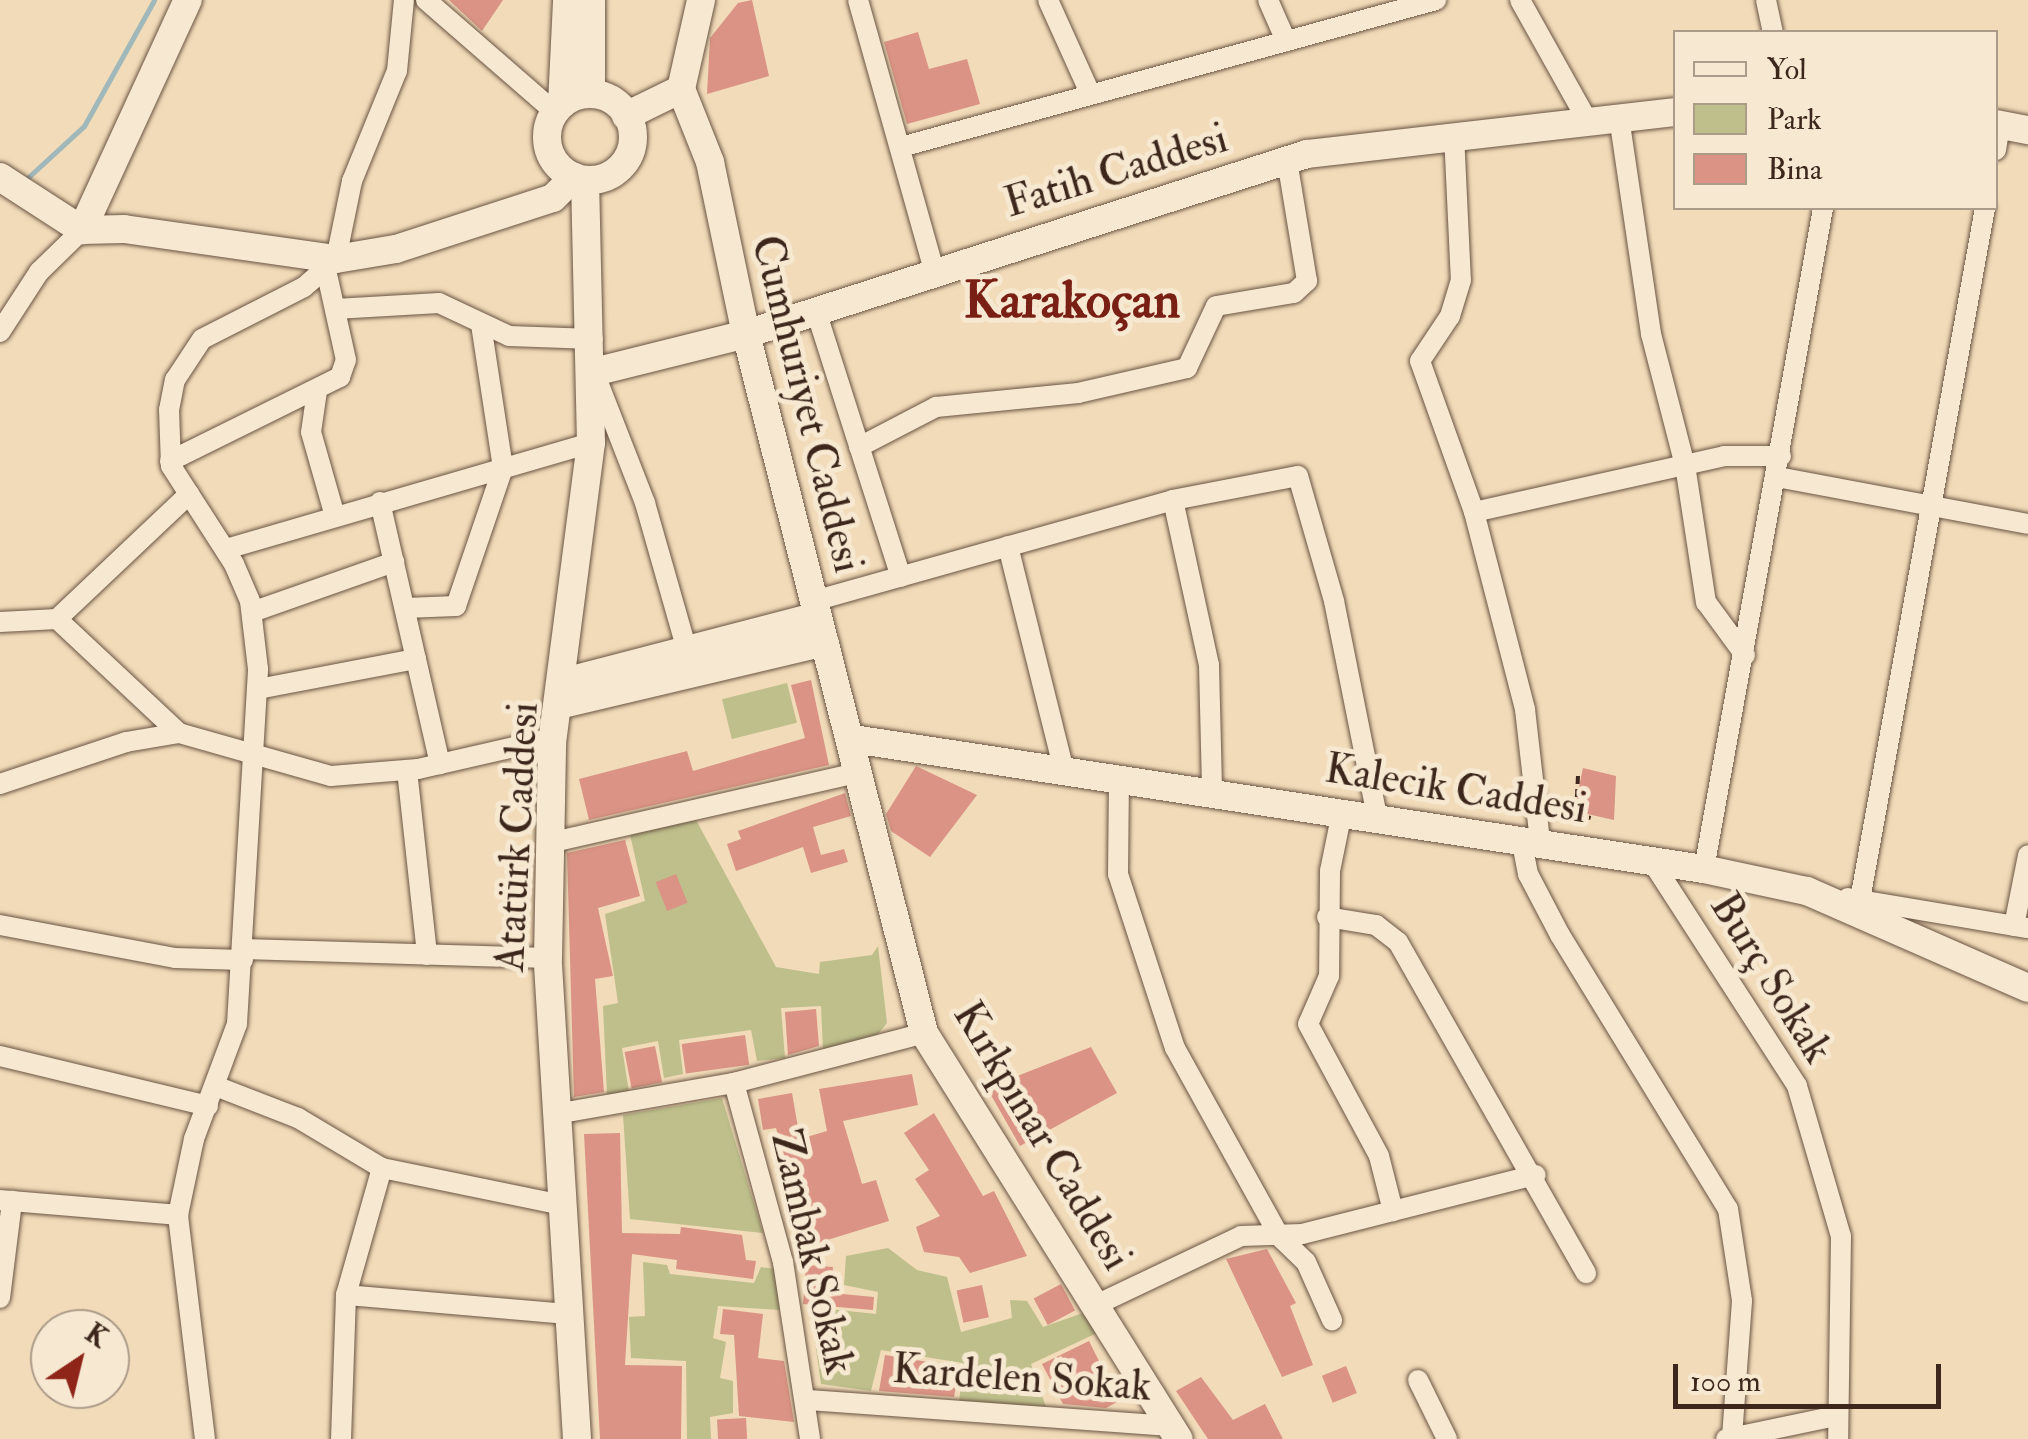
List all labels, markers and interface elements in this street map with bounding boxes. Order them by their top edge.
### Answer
legend [1673,30,1998,210]
text: Yol [1767,51,1807,88]
text: Park [1767,101,1822,138]
street label: Fatih Caddesi [998,113,1234,229]
text: Bina [1767,151,1822,188]
street label: Cumhuriyet Caddesi [741,230,873,578]
district label: Karakoçan [964,270,1180,332]
street label: Atatürk Caddesi [485,701,549,973]
street label: Kalecik Caddesi [1322,743,1590,835]
street label: Burç Sokak [1699,884,1843,1072]
street label: Kırkpınar Caddesi [942,993,1142,1279]
street label: Zambak Sokak [759,1125,865,1379]
north arrow [30,1309,130,1409]
text: K [78,1316,114,1356]
street label: Kardelen Sokak [891,1344,1153,1412]
scale bar [1678,1344,1946,1406]
text: 100 m [1690,1363,1761,1400]

